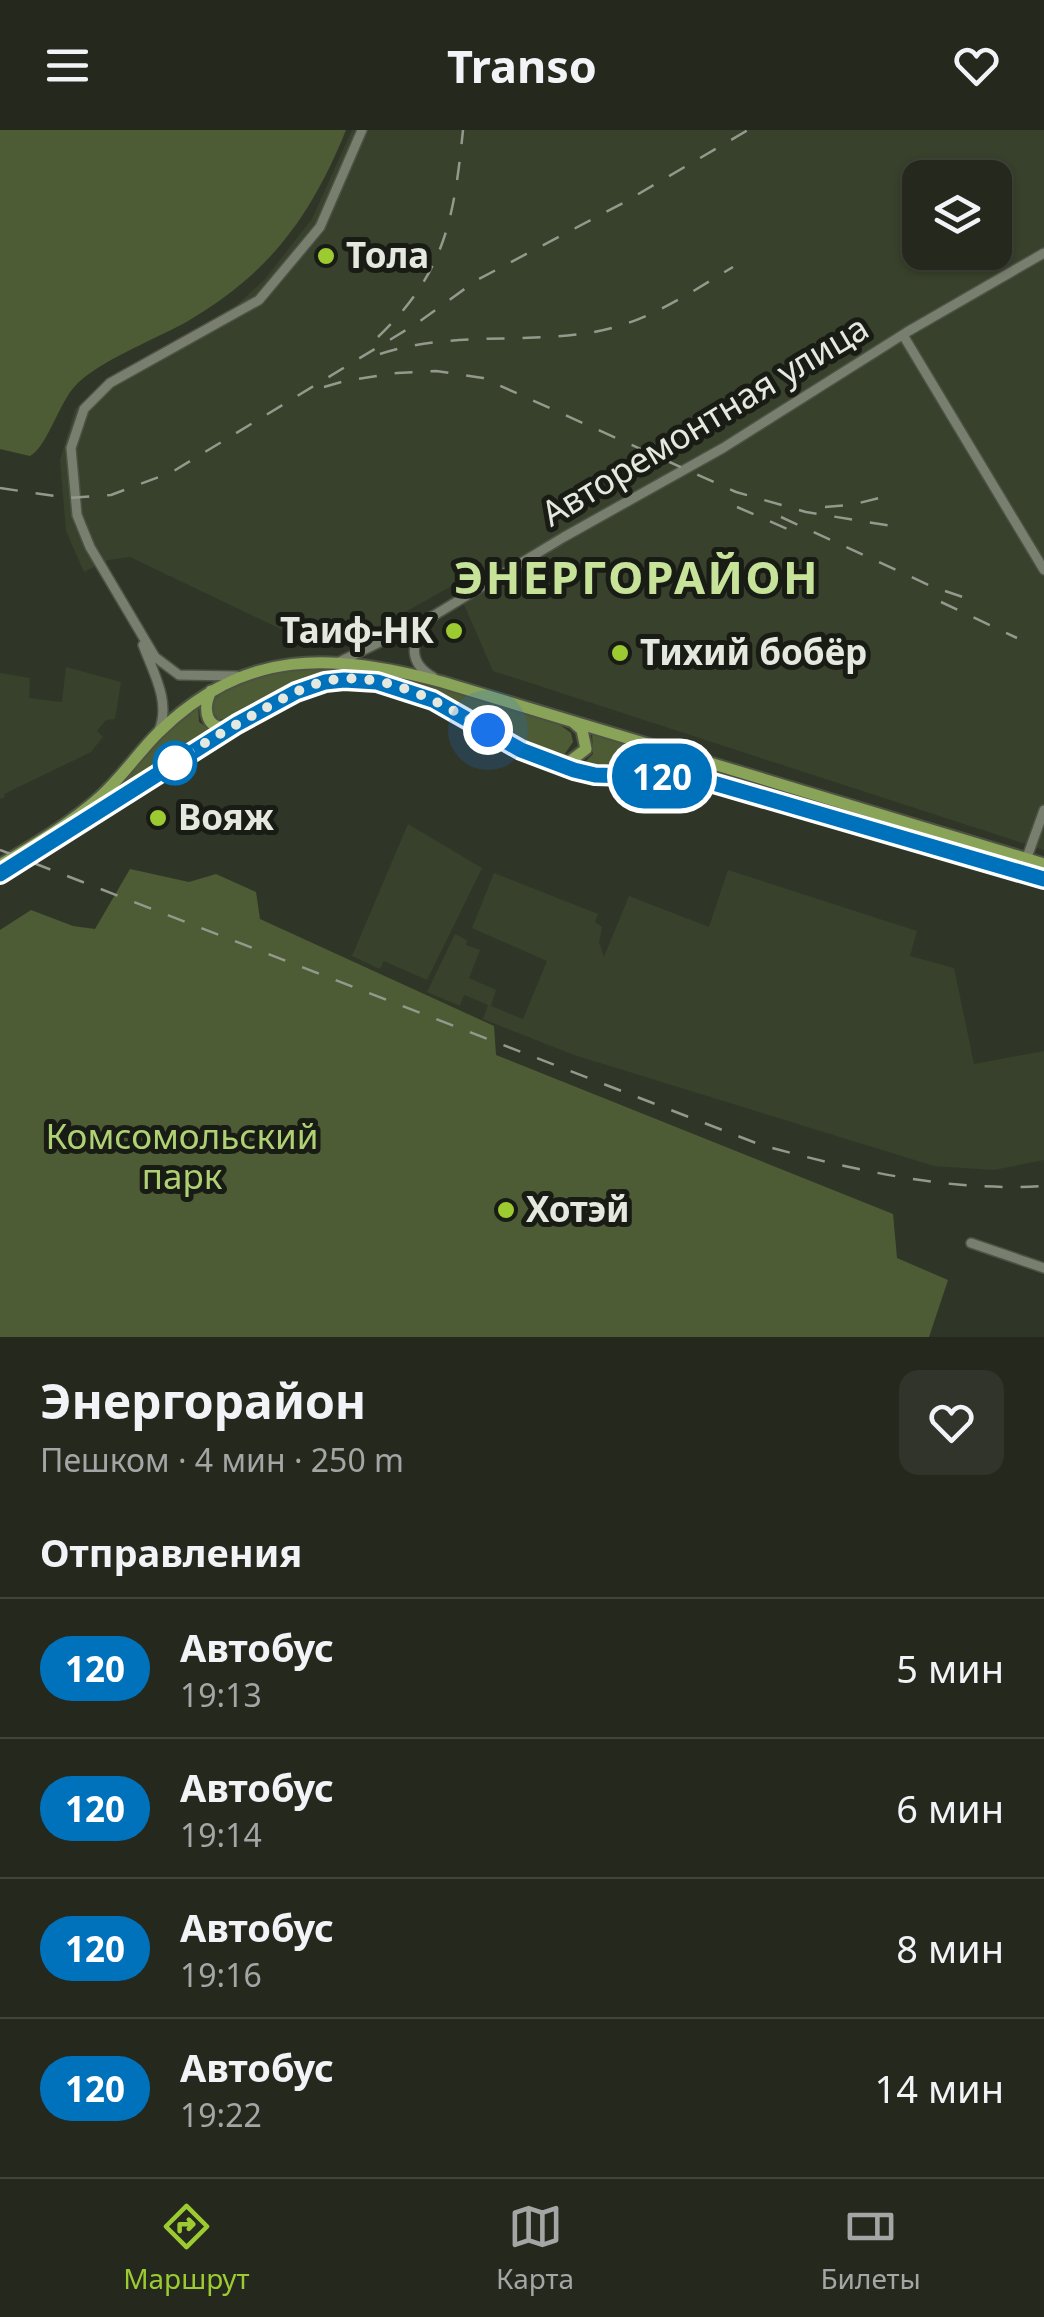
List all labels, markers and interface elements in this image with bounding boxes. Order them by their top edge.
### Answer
text: Transo [447,35,597,96]
icon: menu [40,38,95,93]
icon: heart [949,38,1004,93]
map controls [902,160,1012,270]
button: layers [902,160,1012,270]
place label: Тола [346,231,429,278]
marker: Тола [315,245,337,267]
street label: Авторемонтная улица [532,303,877,536]
district label: ЭНЕРГОРАЙОН [454,546,820,607]
place label: Таиф-НК [280,606,435,653]
marker: Таиф-НК [443,620,465,642]
place label: Тихий бобёр [640,628,867,675]
marker: Тихий бобёр [609,642,631,664]
your location [463,705,513,755]
unlabelled marker [154,742,196,784]
line badge: 120 [604,744,720,808]
text: 120 [632,753,692,800]
place label: Вояж [178,793,275,840]
marker: Вояж [147,807,169,829]
park label: Комсомольский парк [45,1112,319,1199]
place label: Хотэй [526,1185,630,1232]
marker: Хотэй [495,1199,517,1221]
text: Энергорайон [40,1368,366,1433]
button: heart [899,1370,1004,1475]
text: Пешком · 4 мин · 250 m [40,1438,404,1481]
text: Отправления [40,1526,302,1578]
text: Автобус [180,1621,334,1673]
text: 5 мин [896,1642,1004,1694]
text: 120 [65,1645,125,1692]
text: 19:13 [180,1673,262,1716]
text: Автобус [180,1761,334,1813]
text: 6 мин [896,1782,1004,1834]
text: 120 [65,1785,125,1832]
text: 19:14 [180,1813,262,1856]
text: Автобус [180,1901,334,1953]
text: 8 мин [896,1922,1004,1974]
text: 120 [65,1925,125,1972]
text: 19:16 [180,1953,262,1996]
text: Автобус [180,2041,334,2093]
text: 14 мин [875,2062,1004,2114]
text: 120 [65,2065,125,2112]
text: 19:22 [180,2093,262,2136]
tab: Маршрут [123,2199,250,2297]
tab: Карта [496,2199,574,2297]
tab: Билеты [820,2199,921,2297]

